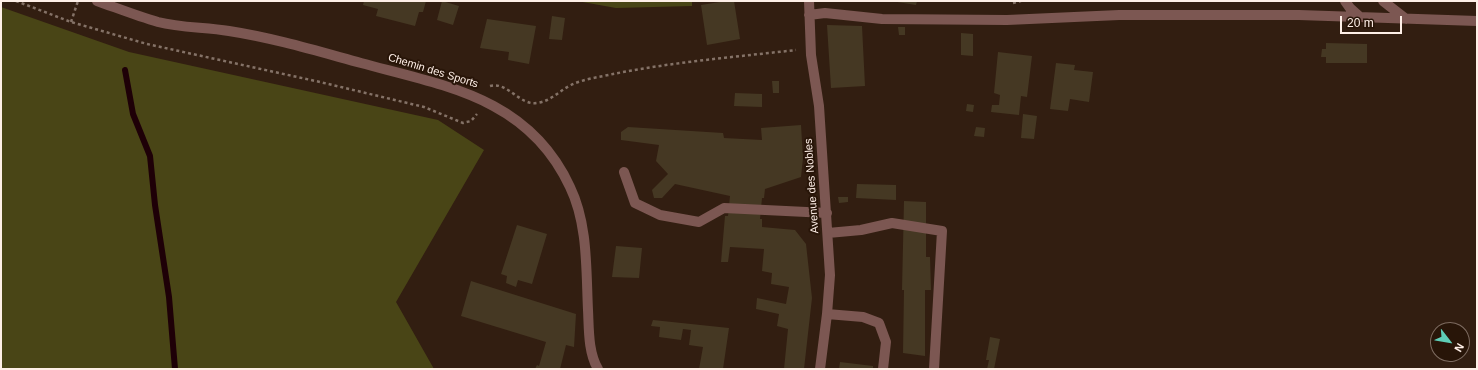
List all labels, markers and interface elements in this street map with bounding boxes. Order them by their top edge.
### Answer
scale bar [1342,8,1404,34]
text: 20 m [1347,16,1374,30]
street label: Chemin des Sports [386,51,480,91]
street label: Avenue des Nobles [802,138,822,234]
north arrow [1430,322,1470,362]
text: N [1452,341,1467,354]

